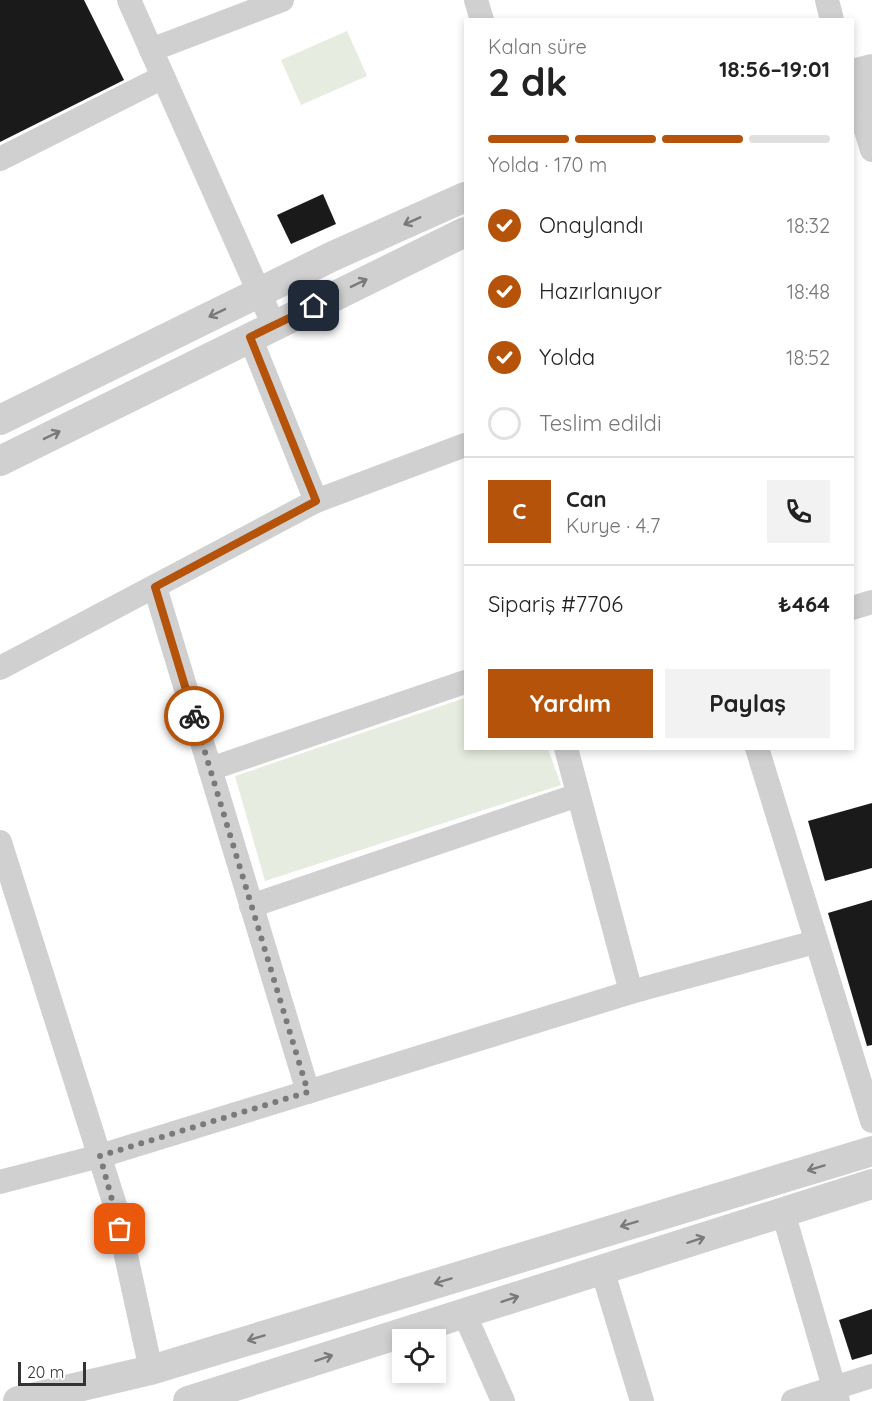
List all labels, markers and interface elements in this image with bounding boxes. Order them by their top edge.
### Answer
text: Kalan süre [488,34,587,59]
text: 18:56–19:01 [719,55,830,83]
text: 2 dk [488,57,568,106]
text: Yolda · 170 m [488,152,607,177]
icon: check [488,209,521,242]
text: Onaylandı [539,211,644,239]
text: 18:32 [787,213,830,238]
one-way arrow [403,215,421,227]
icon: check [488,275,521,308]
one-way arrow [350,277,368,289]
text: Hazırlanıyor [539,277,662,305]
text: 18:48 [787,279,830,304]
pin [288,280,339,331]
icon: home [297,289,330,322]
one-way arrow [208,308,226,320]
icon: check [488,341,521,374]
text: Yolda [539,343,595,371]
text: 18:52 [786,345,830,370]
text: Teslim edildi [539,409,662,437]
one-way arrow [43,428,61,440]
button: phone [767,480,830,543]
text: Can [566,485,607,513]
text: C [513,497,526,525]
text: Kurye · 4.7 [566,513,660,538]
text: Sipariş #7706 [488,590,623,618]
text: ₺464 [778,590,830,618]
button: Yardım [488,669,653,738]
button: Paylaş [665,669,830,738]
courier [164,686,224,746]
icon: bike [178,700,211,733]
one-way arrow [807,1163,826,1174]
pin [94,1203,145,1254]
icon: bag [103,1212,136,1245]
one-way arrow [620,1219,639,1230]
one-way arrow [686,1234,705,1245]
one-way arrow [434,1276,453,1287]
one-way arrow [500,1293,519,1304]
map controls [392,1329,446,1383]
button: locate [392,1329,446,1383]
one-way arrow [247,1333,266,1344]
one-way arrow [314,1352,333,1363]
scale bar [18,1359,86,1386]
text: 20 m [27,1362,64,1382]

